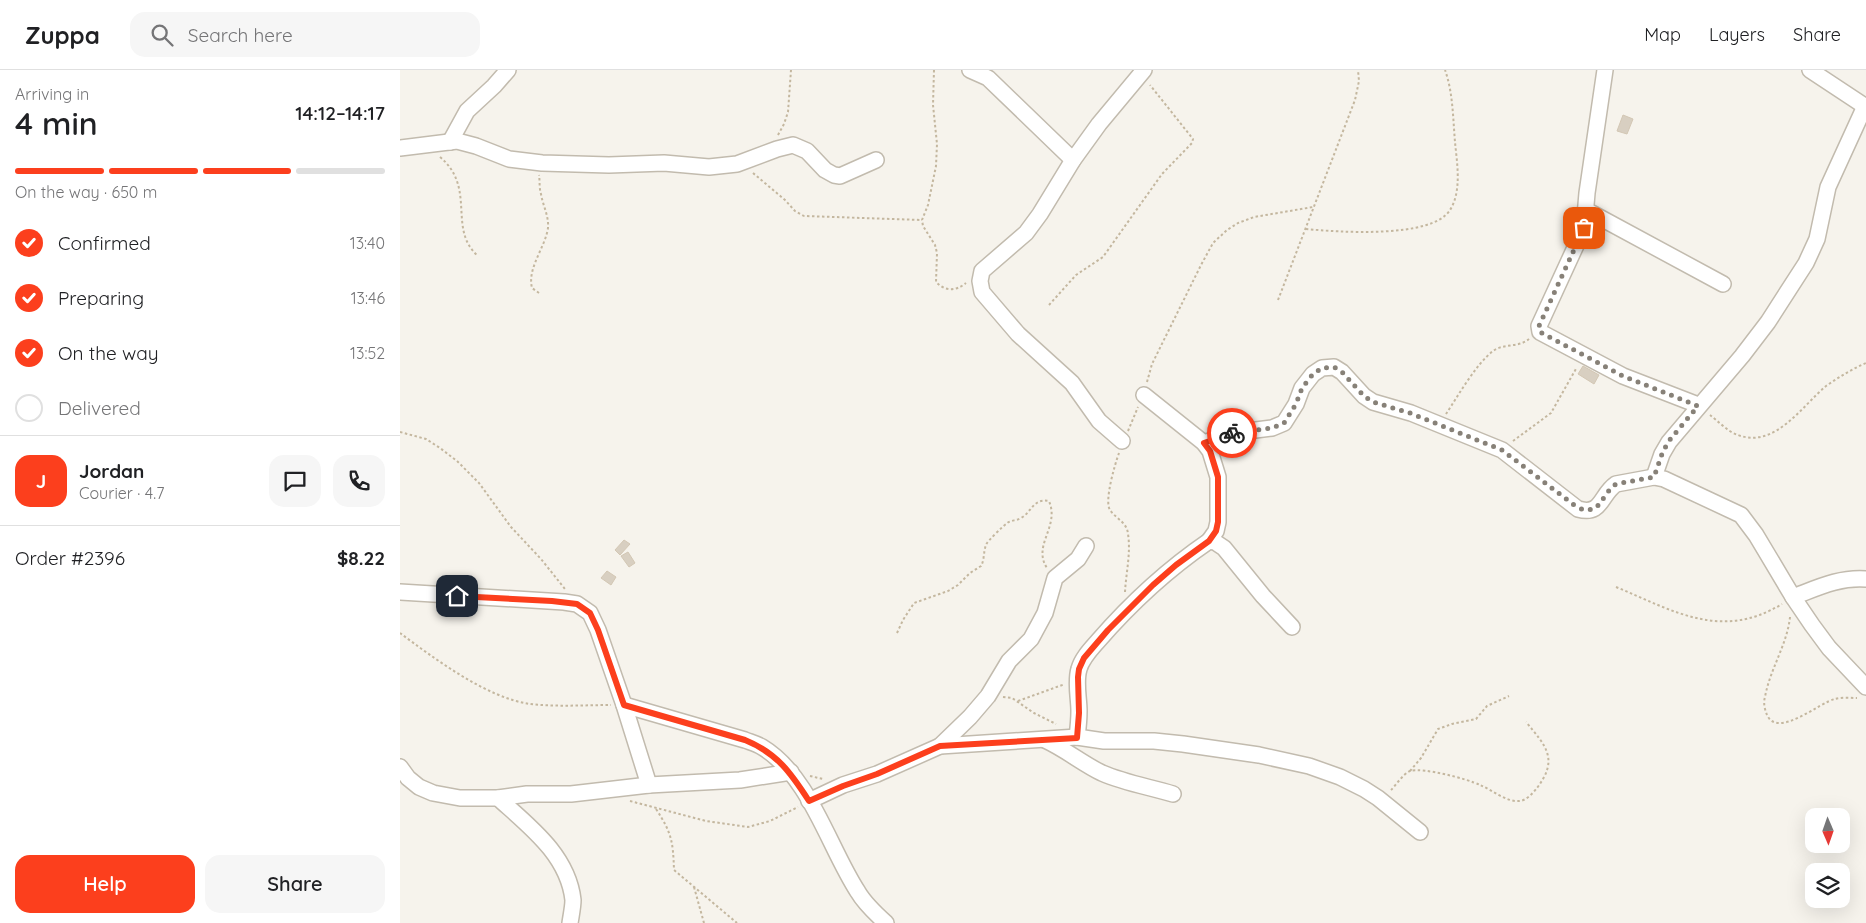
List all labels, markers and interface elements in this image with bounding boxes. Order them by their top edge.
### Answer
search box [130,12,480,57]
text: Zuppa [25,20,100,50]
icon: search [148,21,176,49]
text: Search here [188,23,293,47]
text: Map [1644,23,1681,46]
text: Layers [1709,23,1765,46]
text: Share [1793,23,1841,46]
text: Arriving in [15,84,89,104]
text: 14:12–14:17 [295,101,385,125]
text: 4 min [15,103,98,143]
text: On the way · 650 m [15,182,157,202]
pin [1563,207,1605,249]
icon: bag [1570,214,1598,242]
icon: check [15,229,43,257]
text: Confirmed [58,231,151,255]
text: 13:40 [350,233,385,253]
icon: check [15,284,43,312]
text: Preparing [58,286,144,310]
text: 13:46 [351,288,385,308]
icon: check [15,339,43,367]
text: On the way [58,341,159,365]
text: 13:52 [350,343,385,363]
text: Delivered [58,396,141,420]
courier [1207,408,1257,458]
icon: bike [1218,419,1246,447]
button: chat [269,455,321,507]
button: phone [333,455,385,507]
text: Jordan [79,459,144,483]
text: J [36,469,46,493]
text: Courier · 4.7 [79,483,164,503]
text: Order #2396 [15,546,125,570]
text: $8.22 [337,546,385,570]
pin [436,575,478,617]
icon: home [443,582,471,610]
north arrow [1805,808,1850,852]
map controls [1805,808,1850,908]
button: Help [15,855,195,913]
button: Share [205,855,385,913]
button: layers [1805,863,1850,908]

